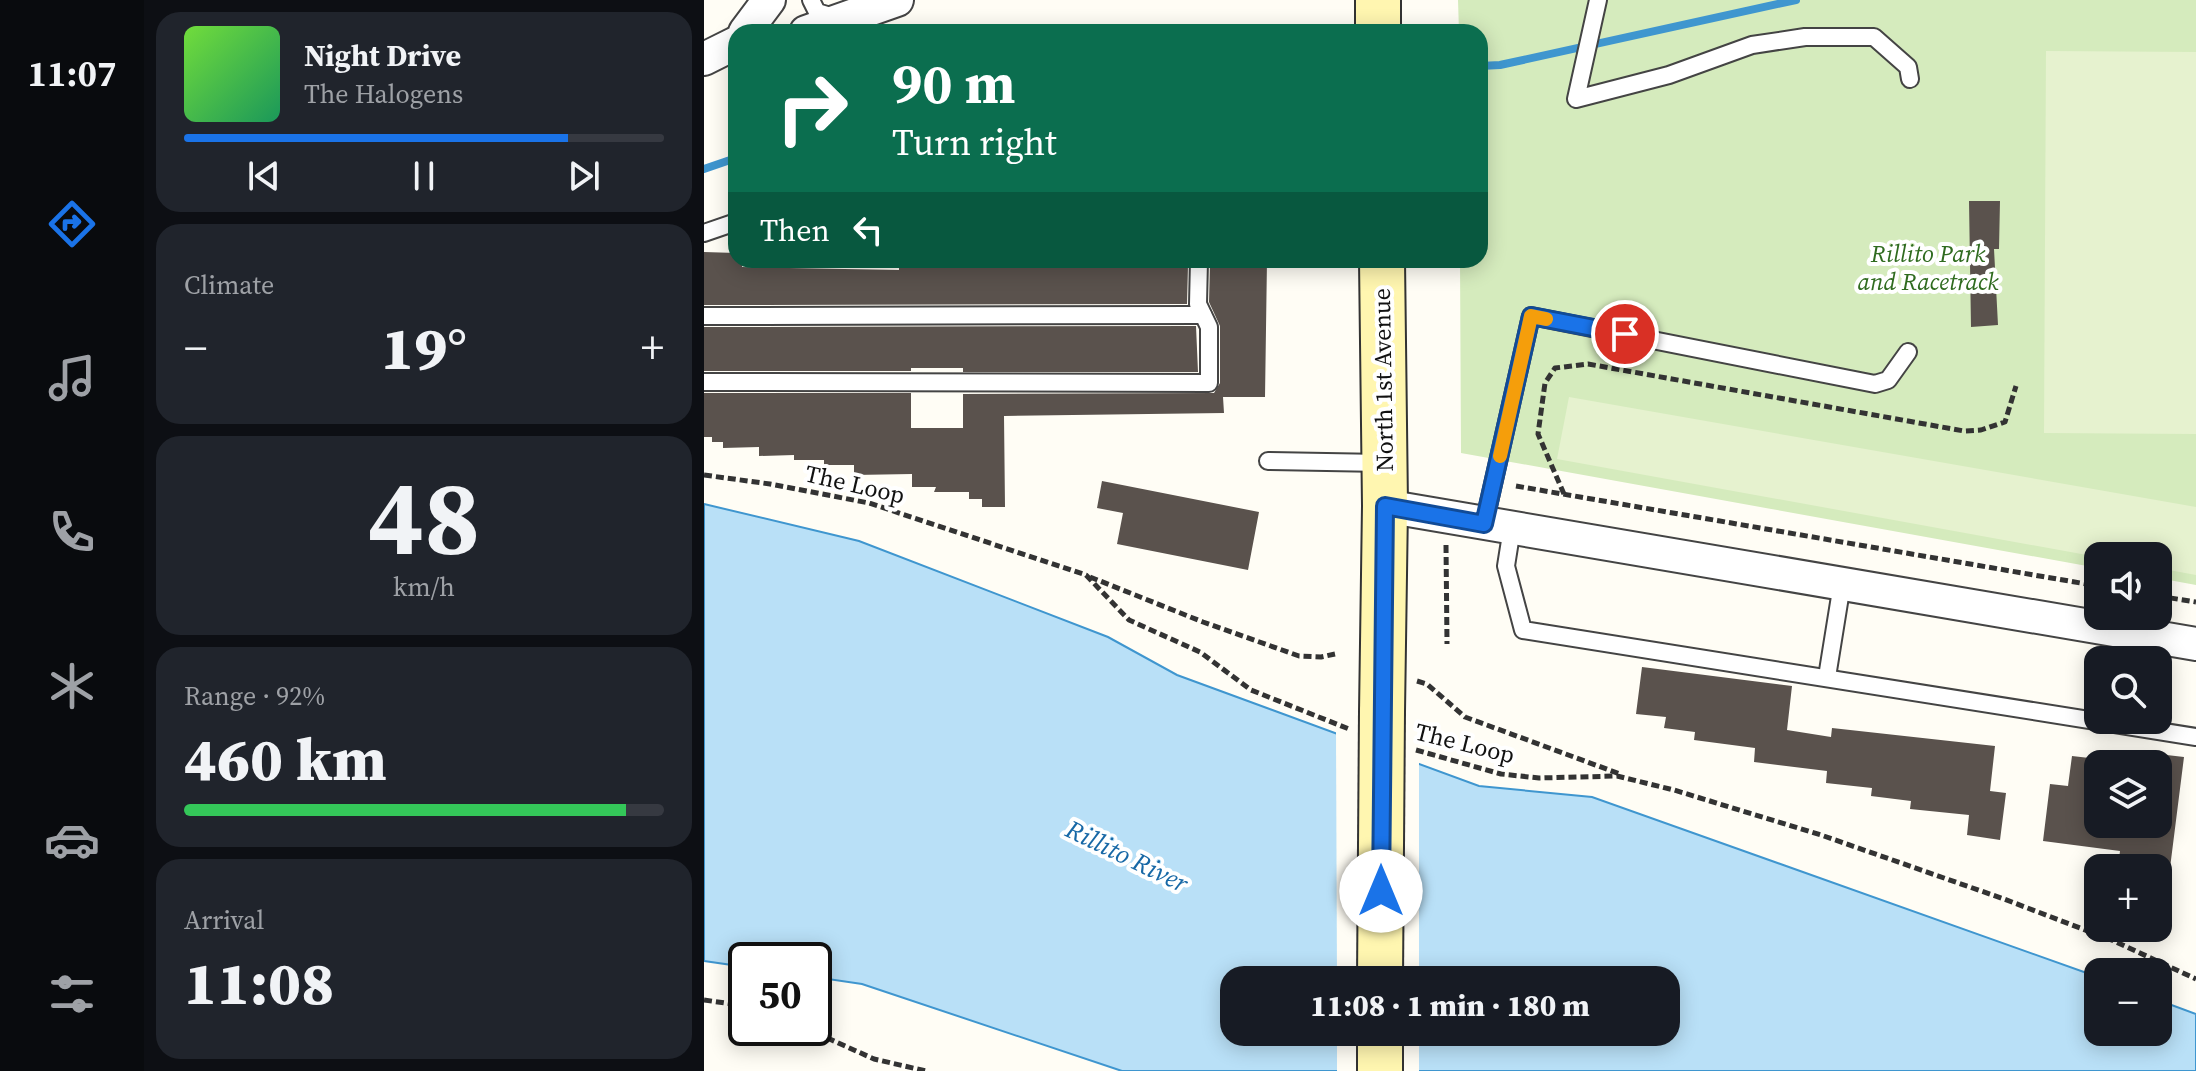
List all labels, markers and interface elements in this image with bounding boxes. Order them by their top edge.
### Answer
text: Night Drive [304,35,461,76]
text: 90 m [892,45,1015,122]
text: 11:07 [28,49,116,98]
icon: right [760,56,864,160]
text: The Halogens [304,76,463,112]
text: Turn right [892,118,1057,167]
icon: previous [242,154,286,198]
icon: pause [402,154,446,198]
icon: next [562,154,606,198]
icon: directions [44,196,100,252]
icon: left [846,208,890,252]
text: Then [760,210,830,251]
park label: Rillito Park and Racetrack [1857,237,1999,298]
text: Climate [184,267,274,303]
street label: North 1st Avenue [1365,288,1401,472]
pin [1591,300,1659,368]
text: 19° [381,307,467,389]
icon: arrive [1603,312,1647,356]
text: − [184,317,207,378]
text: + [641,317,664,378]
icon: music [44,350,100,406]
text: 48 [368,445,480,588]
street label: The Loop [802,457,908,511]
icon: phone [44,504,100,560]
map controls [2084,542,2172,1046]
button: sound [2084,542,2172,630]
text: km/h [393,569,455,605]
button: search [2084,646,2172,734]
icon: climate [44,658,100,714]
text: Range · 92% [184,678,325,714]
street label: The Loop [1412,715,1518,771]
text: 460 km [184,718,387,800]
button: layers [2084,750,2172,838]
water label: Rillito River [1059,810,1195,901]
icon: car [44,812,100,868]
position arrow [1339,849,1423,933]
button: + [2084,854,2172,942]
text: Arrival [184,902,264,938]
text: 11:08 [184,942,334,1024]
speed limit sign: 50 [728,942,832,1046]
button: − [2084,958,2172,1046]
icon: filters [44,966,100,1022]
text: 11:08 · 1 min · 180 m [1310,985,1590,1026]

